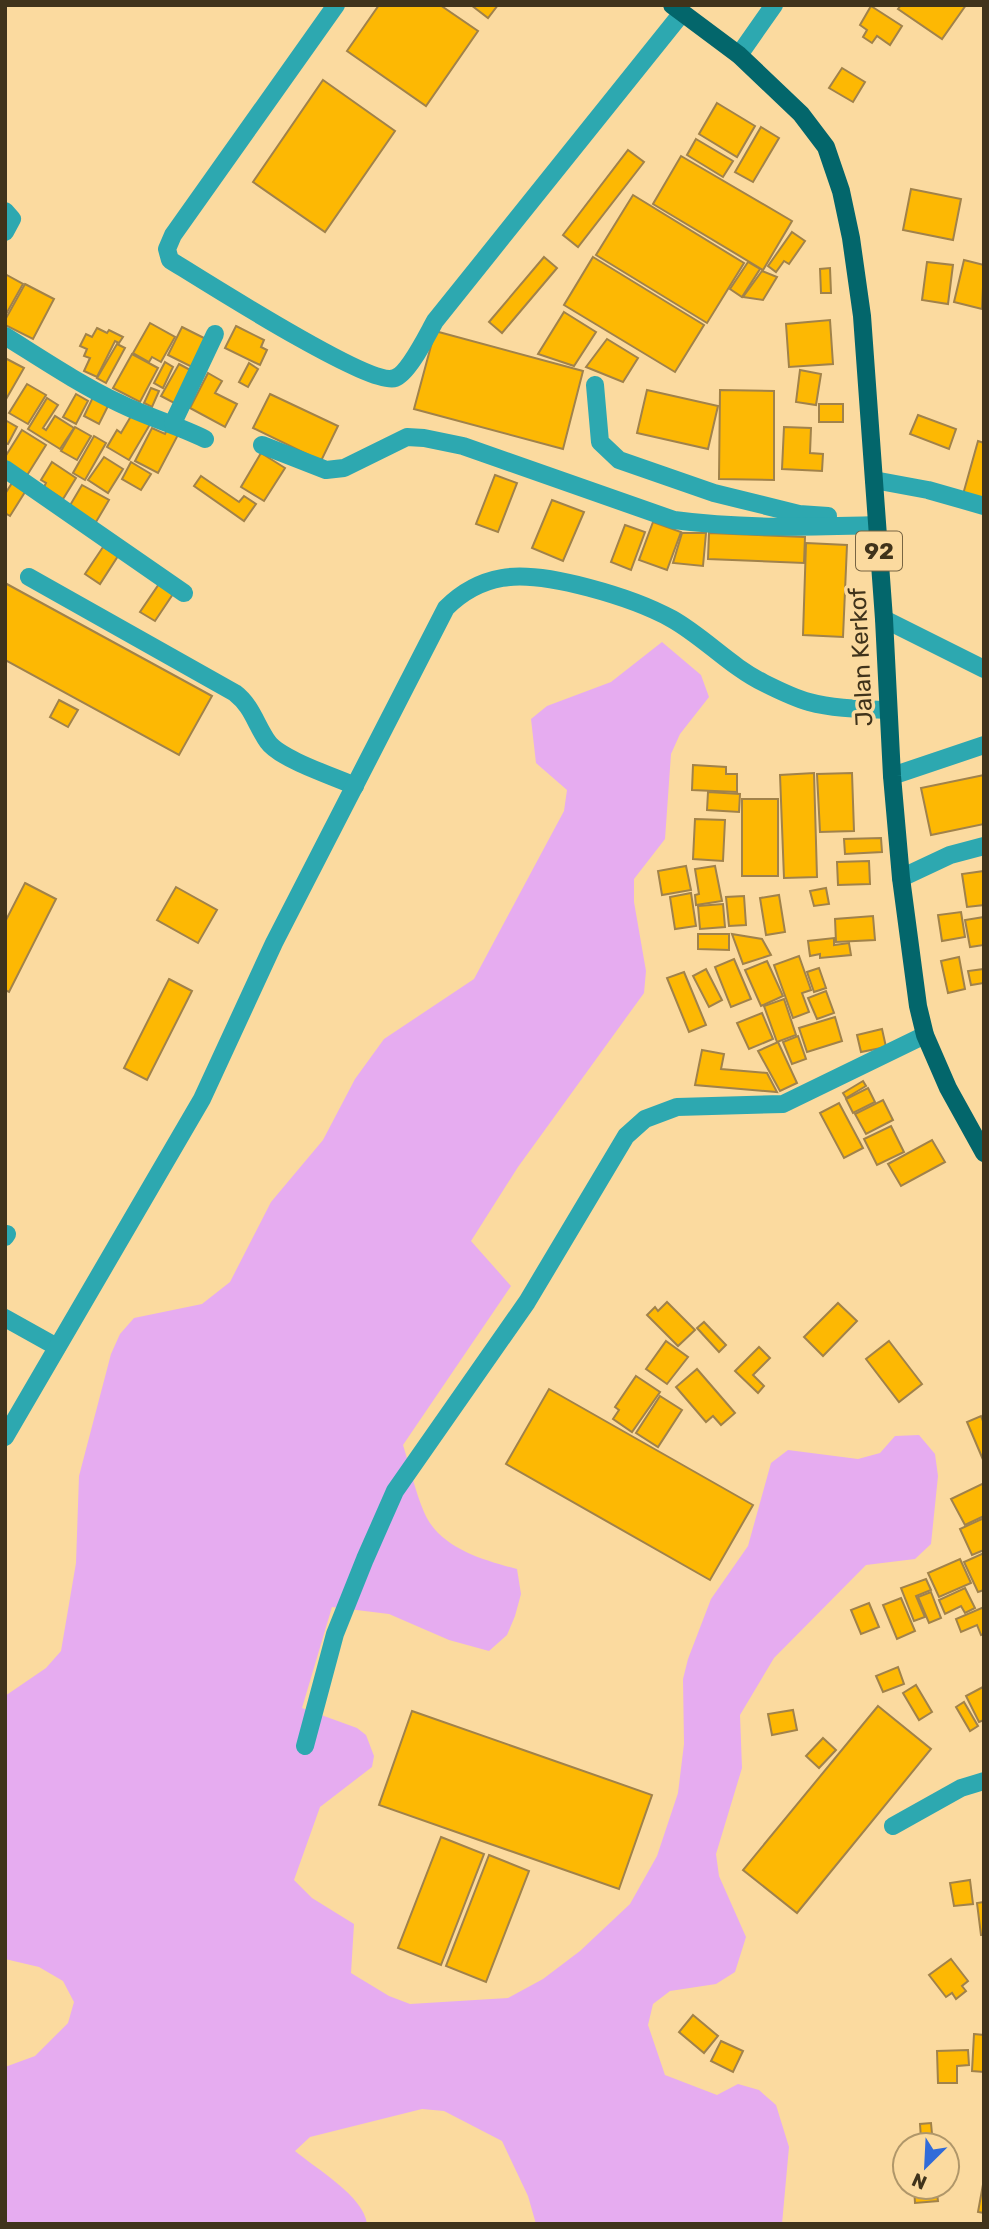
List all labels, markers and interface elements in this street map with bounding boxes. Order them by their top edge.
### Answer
road number: 92 [856,531,902,570]
street label: Jalan Kerkof [843,586,879,727]
north arrow [891,2131,961,2201]
text: N [908,2168,930,2194]

